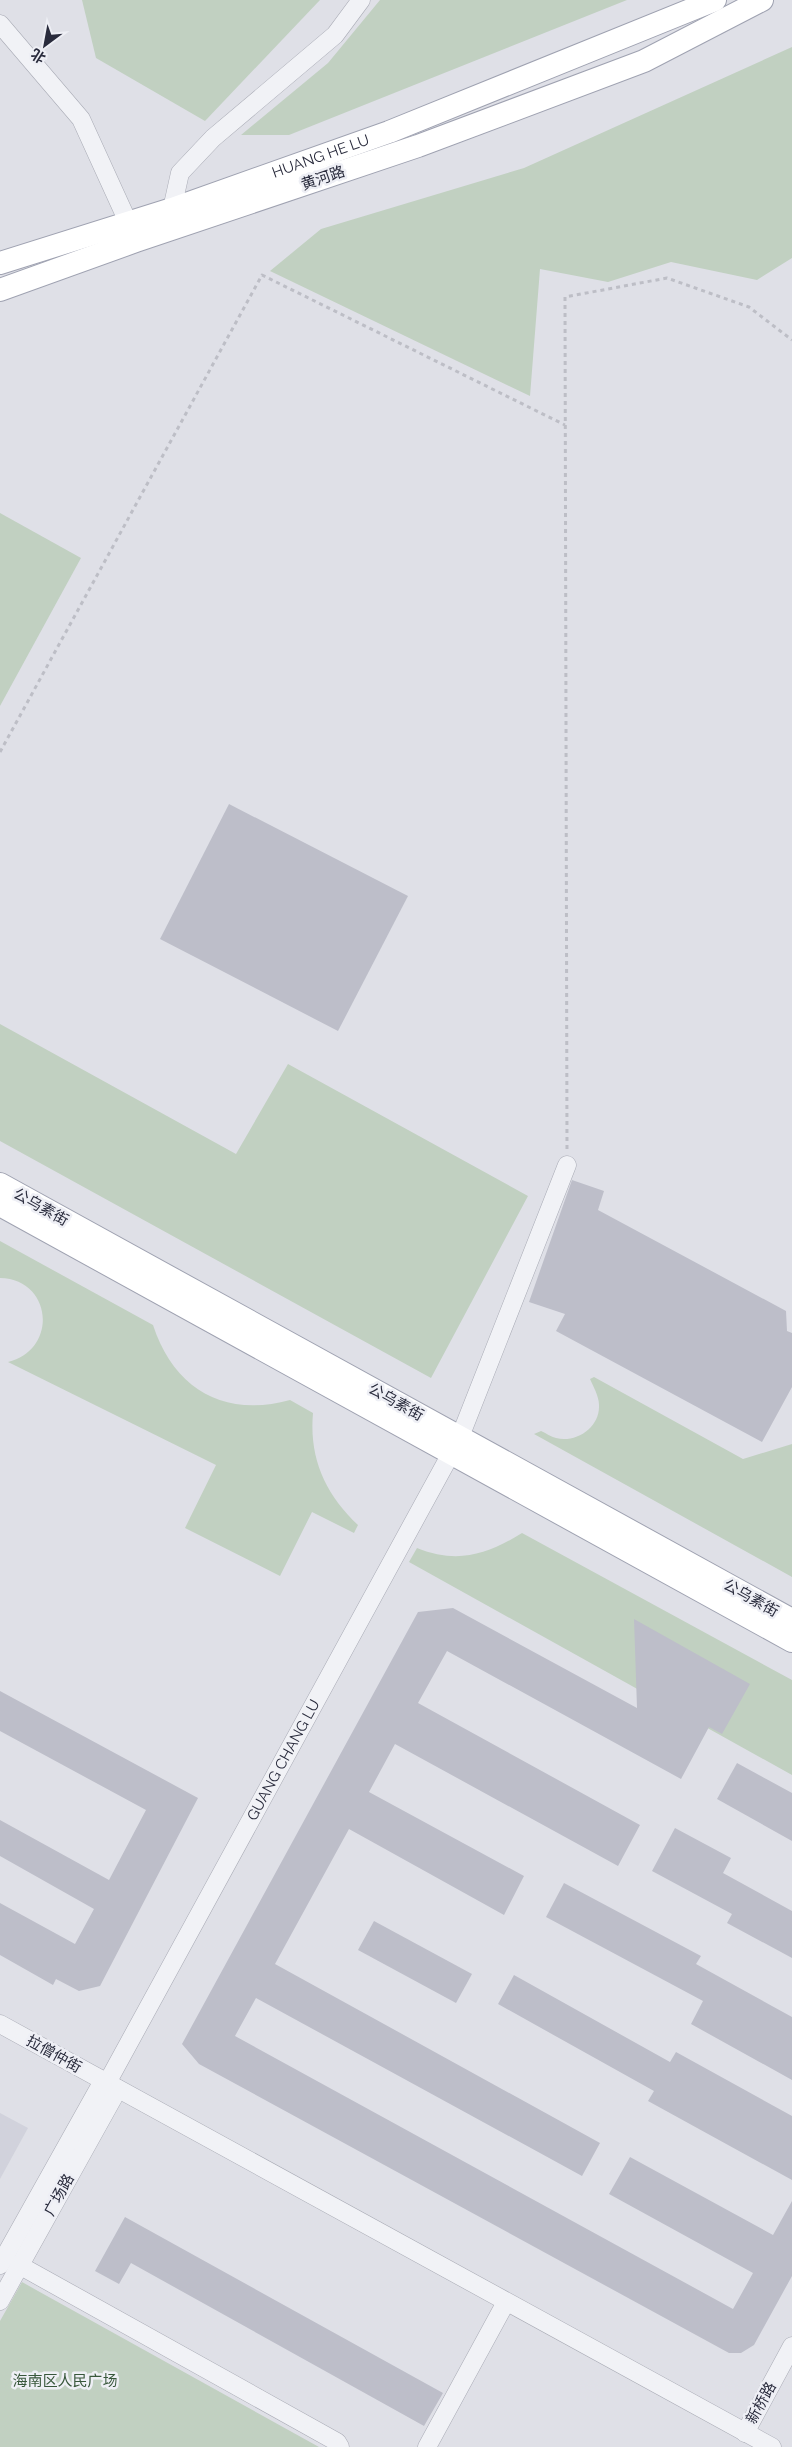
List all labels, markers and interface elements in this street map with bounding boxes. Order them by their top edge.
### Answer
north arrow [20,20,70,70]
text: 北 [28,46,48,67]
street label: HUANG HE LU [270,131,372,182]
street label: 黄河路 [299,162,347,194]
street label: 公乌素街 [10,1185,72,1229]
street label: 公乌素街 [365,1380,427,1424]
street label: 公乌素街 [720,1576,782,1620]
street label: GUANG CHANG LU [243,1696,324,1824]
street label: 拉僧仲街 [23,2032,85,2076]
street label: 广场路 [40,2171,78,2219]
park label: 海南区人民广场 [12,2372,118,2390]
street label: 新桥路 [742,2379,780,2427]

